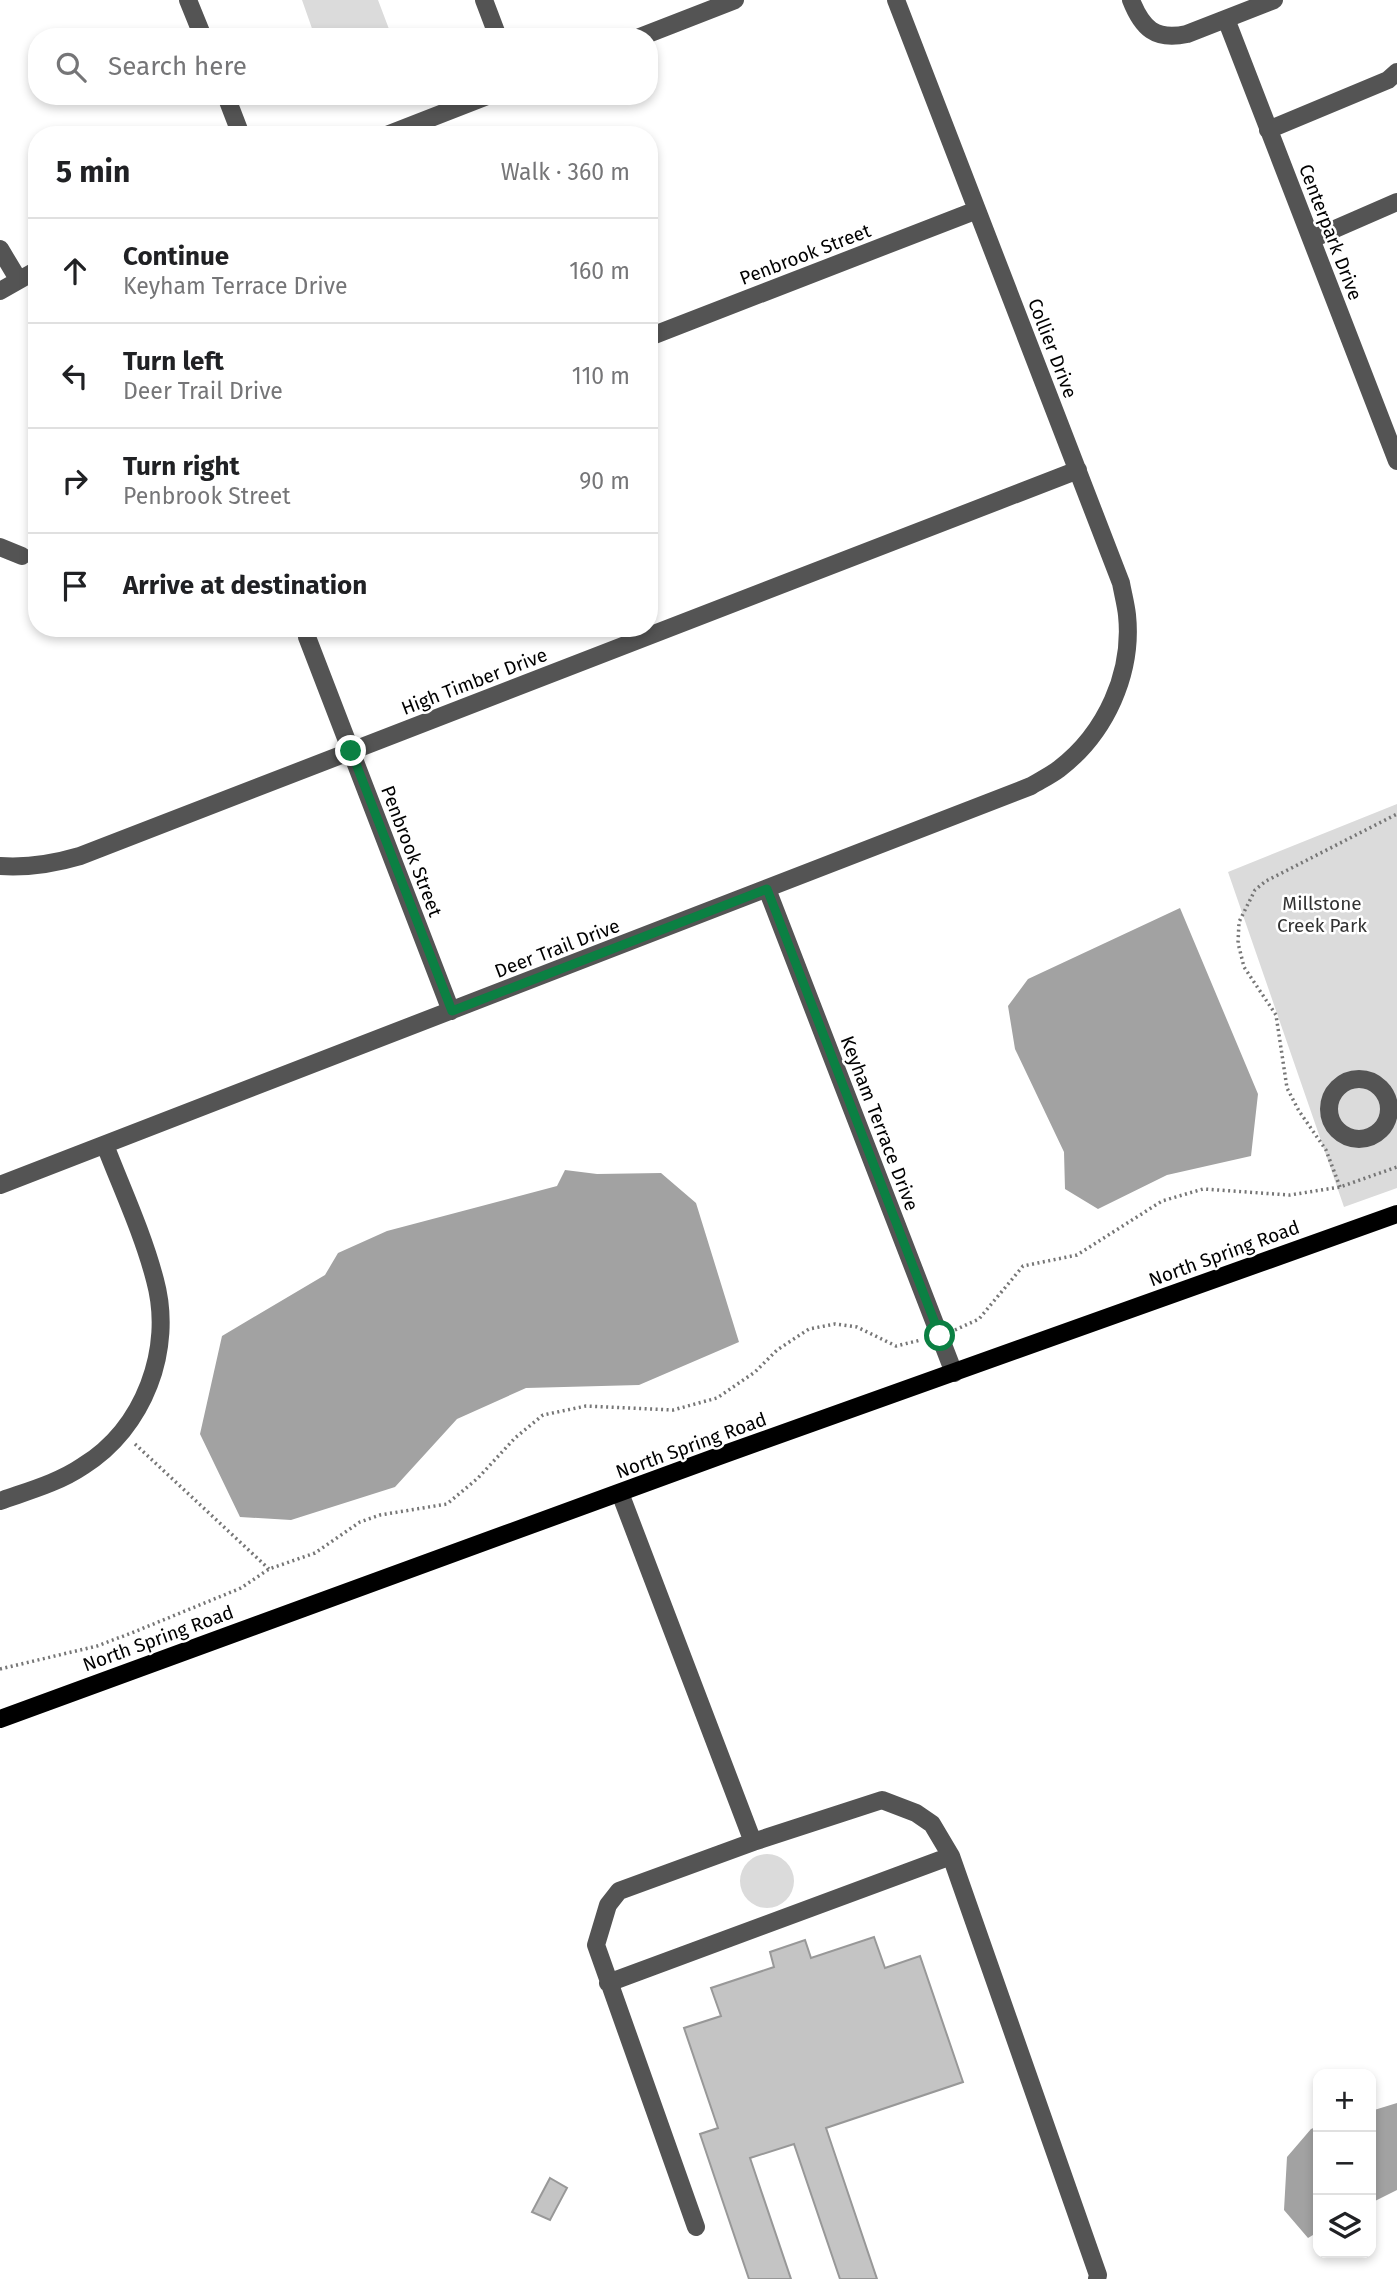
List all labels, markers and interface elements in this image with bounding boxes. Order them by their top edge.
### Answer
search box [28,28,658,105]
icon: search [52,48,90,86]
text: Search here [108,51,247,82]
text: 5 min [56,154,130,190]
text: Walk · 360 m [501,158,630,186]
street label: Centerpark Drive [1294,161,1367,304]
street label: Penbrook Street [736,219,874,290]
text: Continue [123,241,229,272]
icon: ahead [56,252,94,290]
text: 160 m [569,257,630,285]
text: Keyham Terrace Drive [123,272,348,300]
street label: Collier Drive [1023,295,1082,401]
text: Turn left [123,346,224,377]
icon: left [56,357,94,395]
text: 110 m [572,362,630,390]
text: Deer Trail Drive [123,377,283,405]
text: Turn right [123,451,240,482]
icon: right [56,462,94,500]
text: 90 m [579,467,630,495]
text: Penbrook Street [123,482,291,510]
icon: arrive [56,567,94,605]
text: Arrive at destination [123,570,367,601]
street label: High Timber Drive [398,643,550,720]
route end [335,735,366,766]
street label: Penbrook Street [376,782,447,920]
park label: Millstone Creek Park [1277,892,1367,937]
street label: Deer Trail Drive [491,914,623,983]
street label: Keyham Terrace Drive [836,1032,924,1214]
street label: North Spring Road [1146,1216,1303,1291]
route start [924,1320,955,1351]
street label: North Spring Road [613,1408,770,1483]
street label: North Spring Road [80,1601,237,1676]
map controls [1313,2069,1376,2258]
button: + [1313,2069,1376,2132]
button: − [1313,2132,1376,2195]
button: layers [1313,2195,1376,2258]

